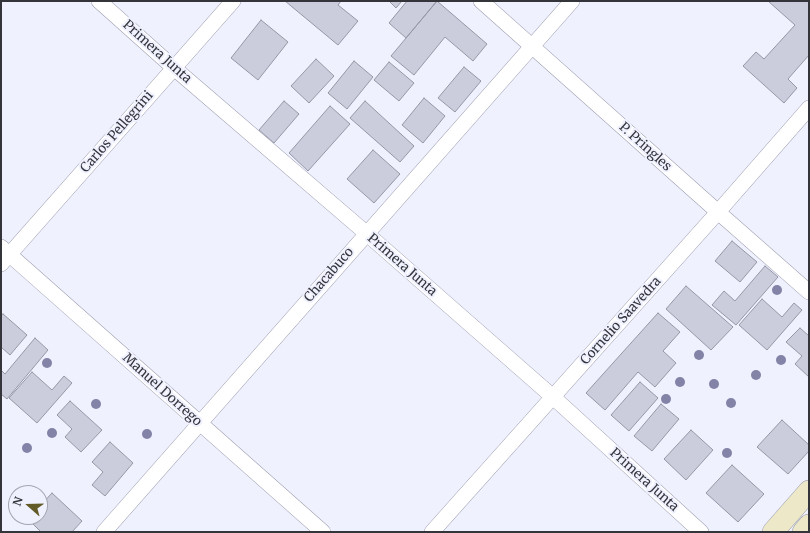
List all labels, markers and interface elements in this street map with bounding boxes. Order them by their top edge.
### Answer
street label: Primera Junta [120,17,194,87]
street label: Carlos Pellegrini [77,88,157,176]
street label: P. Pringles [616,119,674,175]
street label: Primera Junta [364,231,440,299]
street label: Chacabuco [301,244,357,306]
street label: Cornelio Saavedra [578,274,664,368]
street label: Manuel Dorrego [119,350,205,430]
street label: Primera Junta [607,445,681,515]
north arrow [8,485,48,525]
text: N [10,495,26,508]

